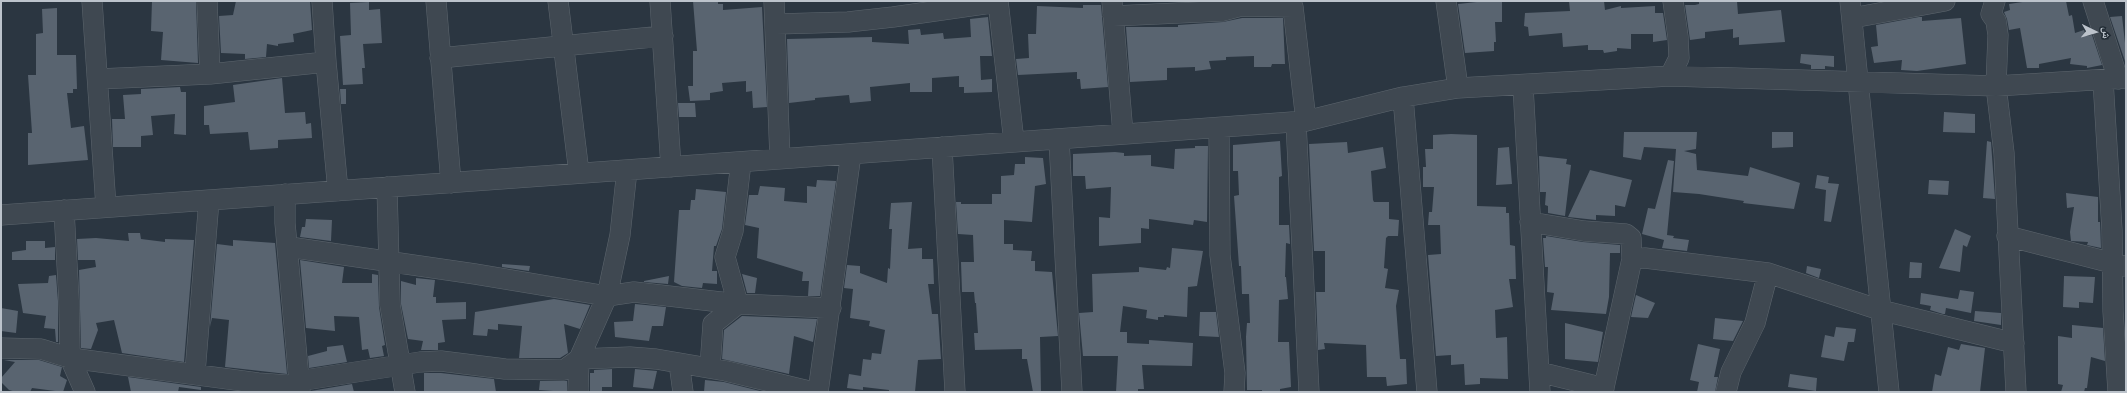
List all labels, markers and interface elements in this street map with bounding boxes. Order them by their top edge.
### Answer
north arrow [2075,12,2115,52]
text: ش [2099,27,2114,39]

